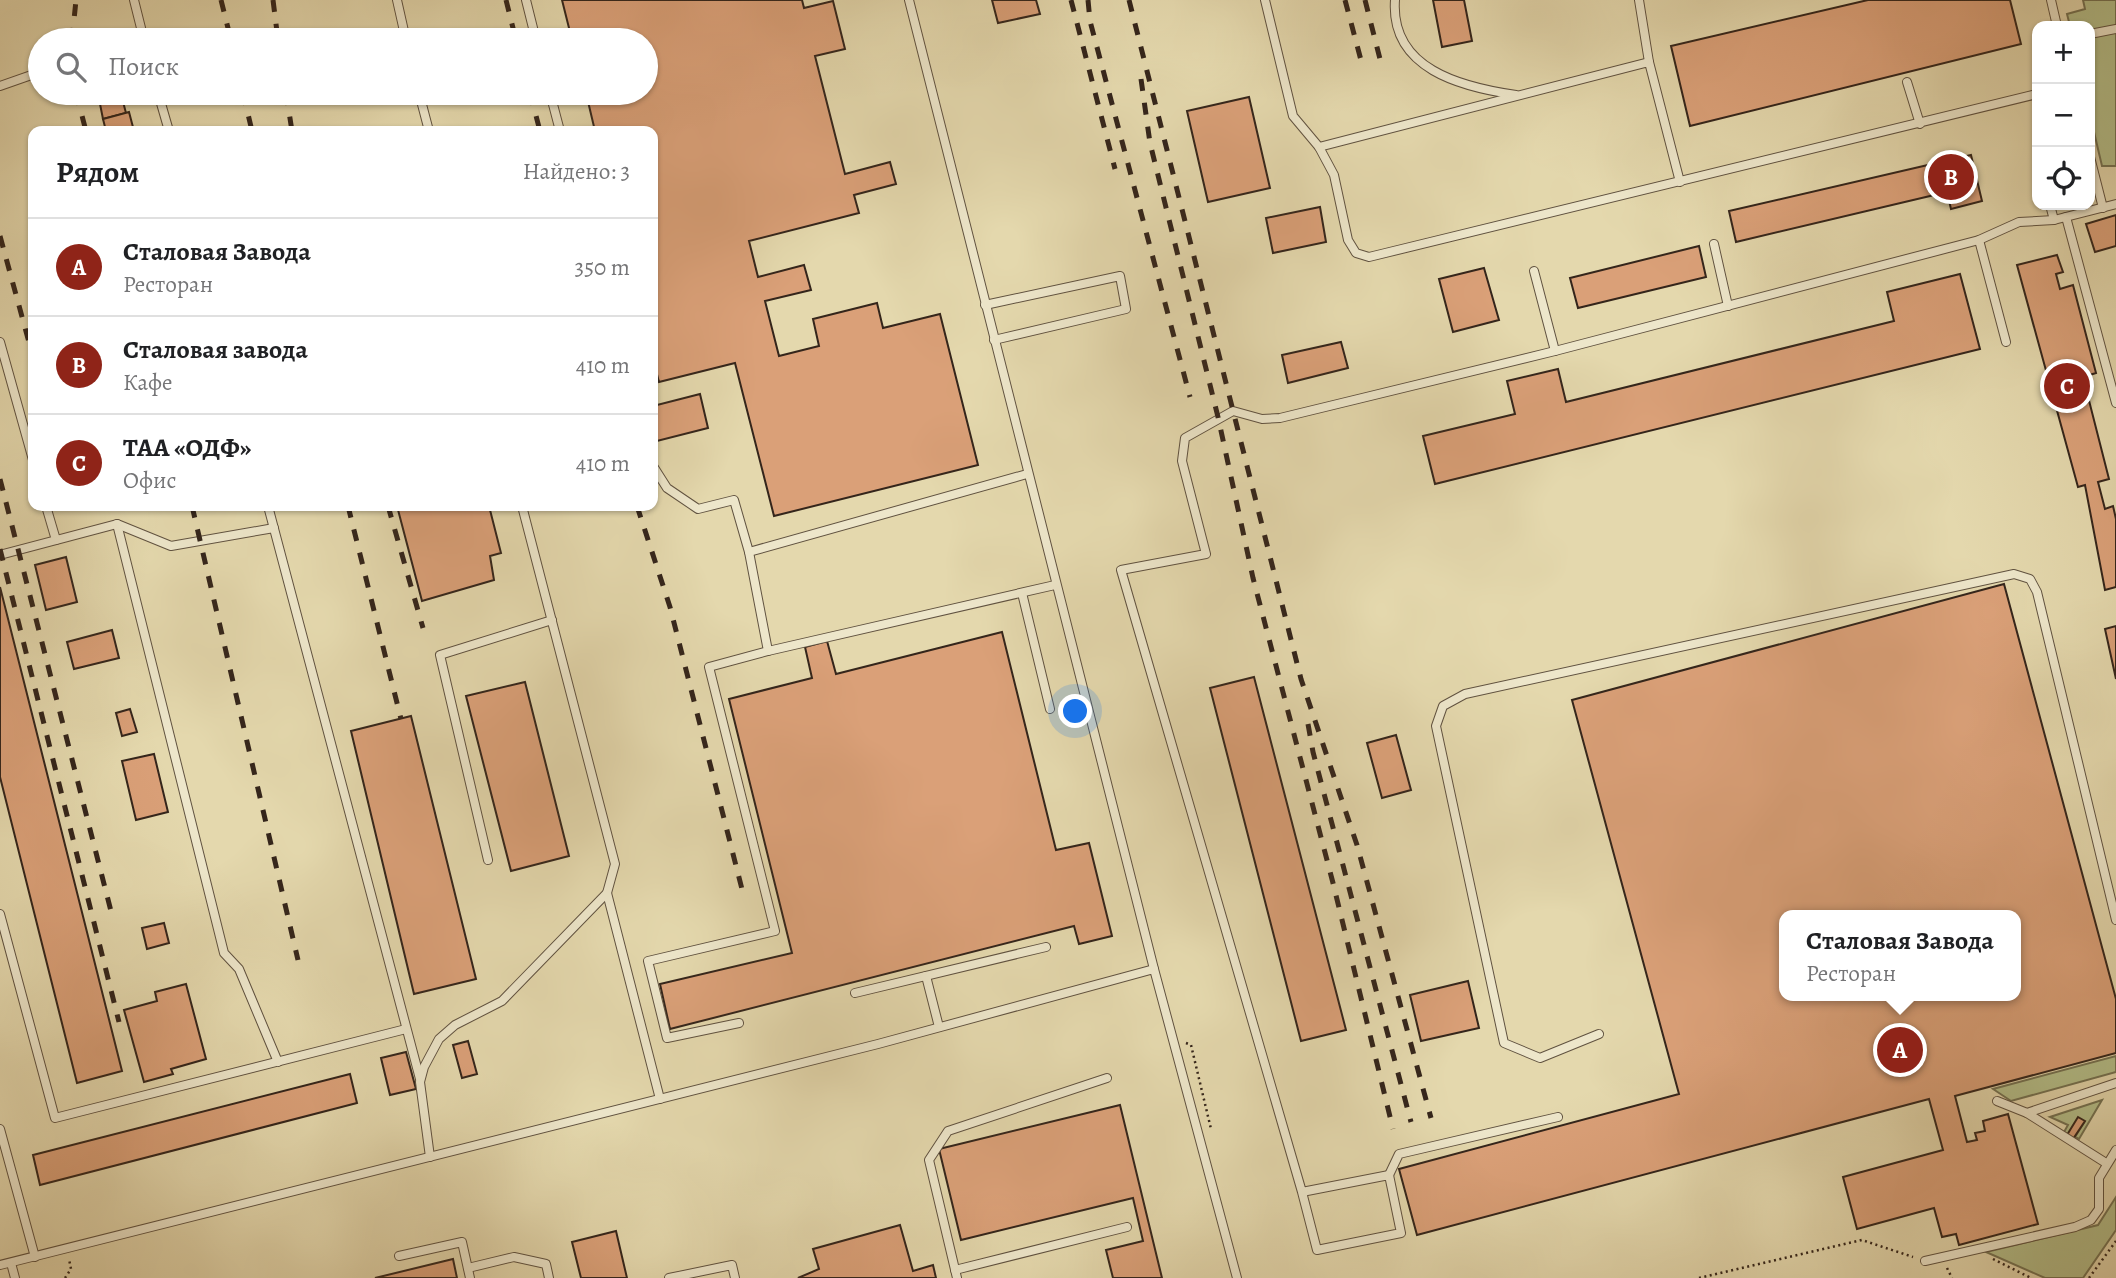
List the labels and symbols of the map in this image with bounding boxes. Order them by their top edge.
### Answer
pin: B [1928,151,1974,203]
pin: C [2044,360,2090,412]
your location [1058,694,1092,728]
pin: A [1877,1024,1923,1076]

